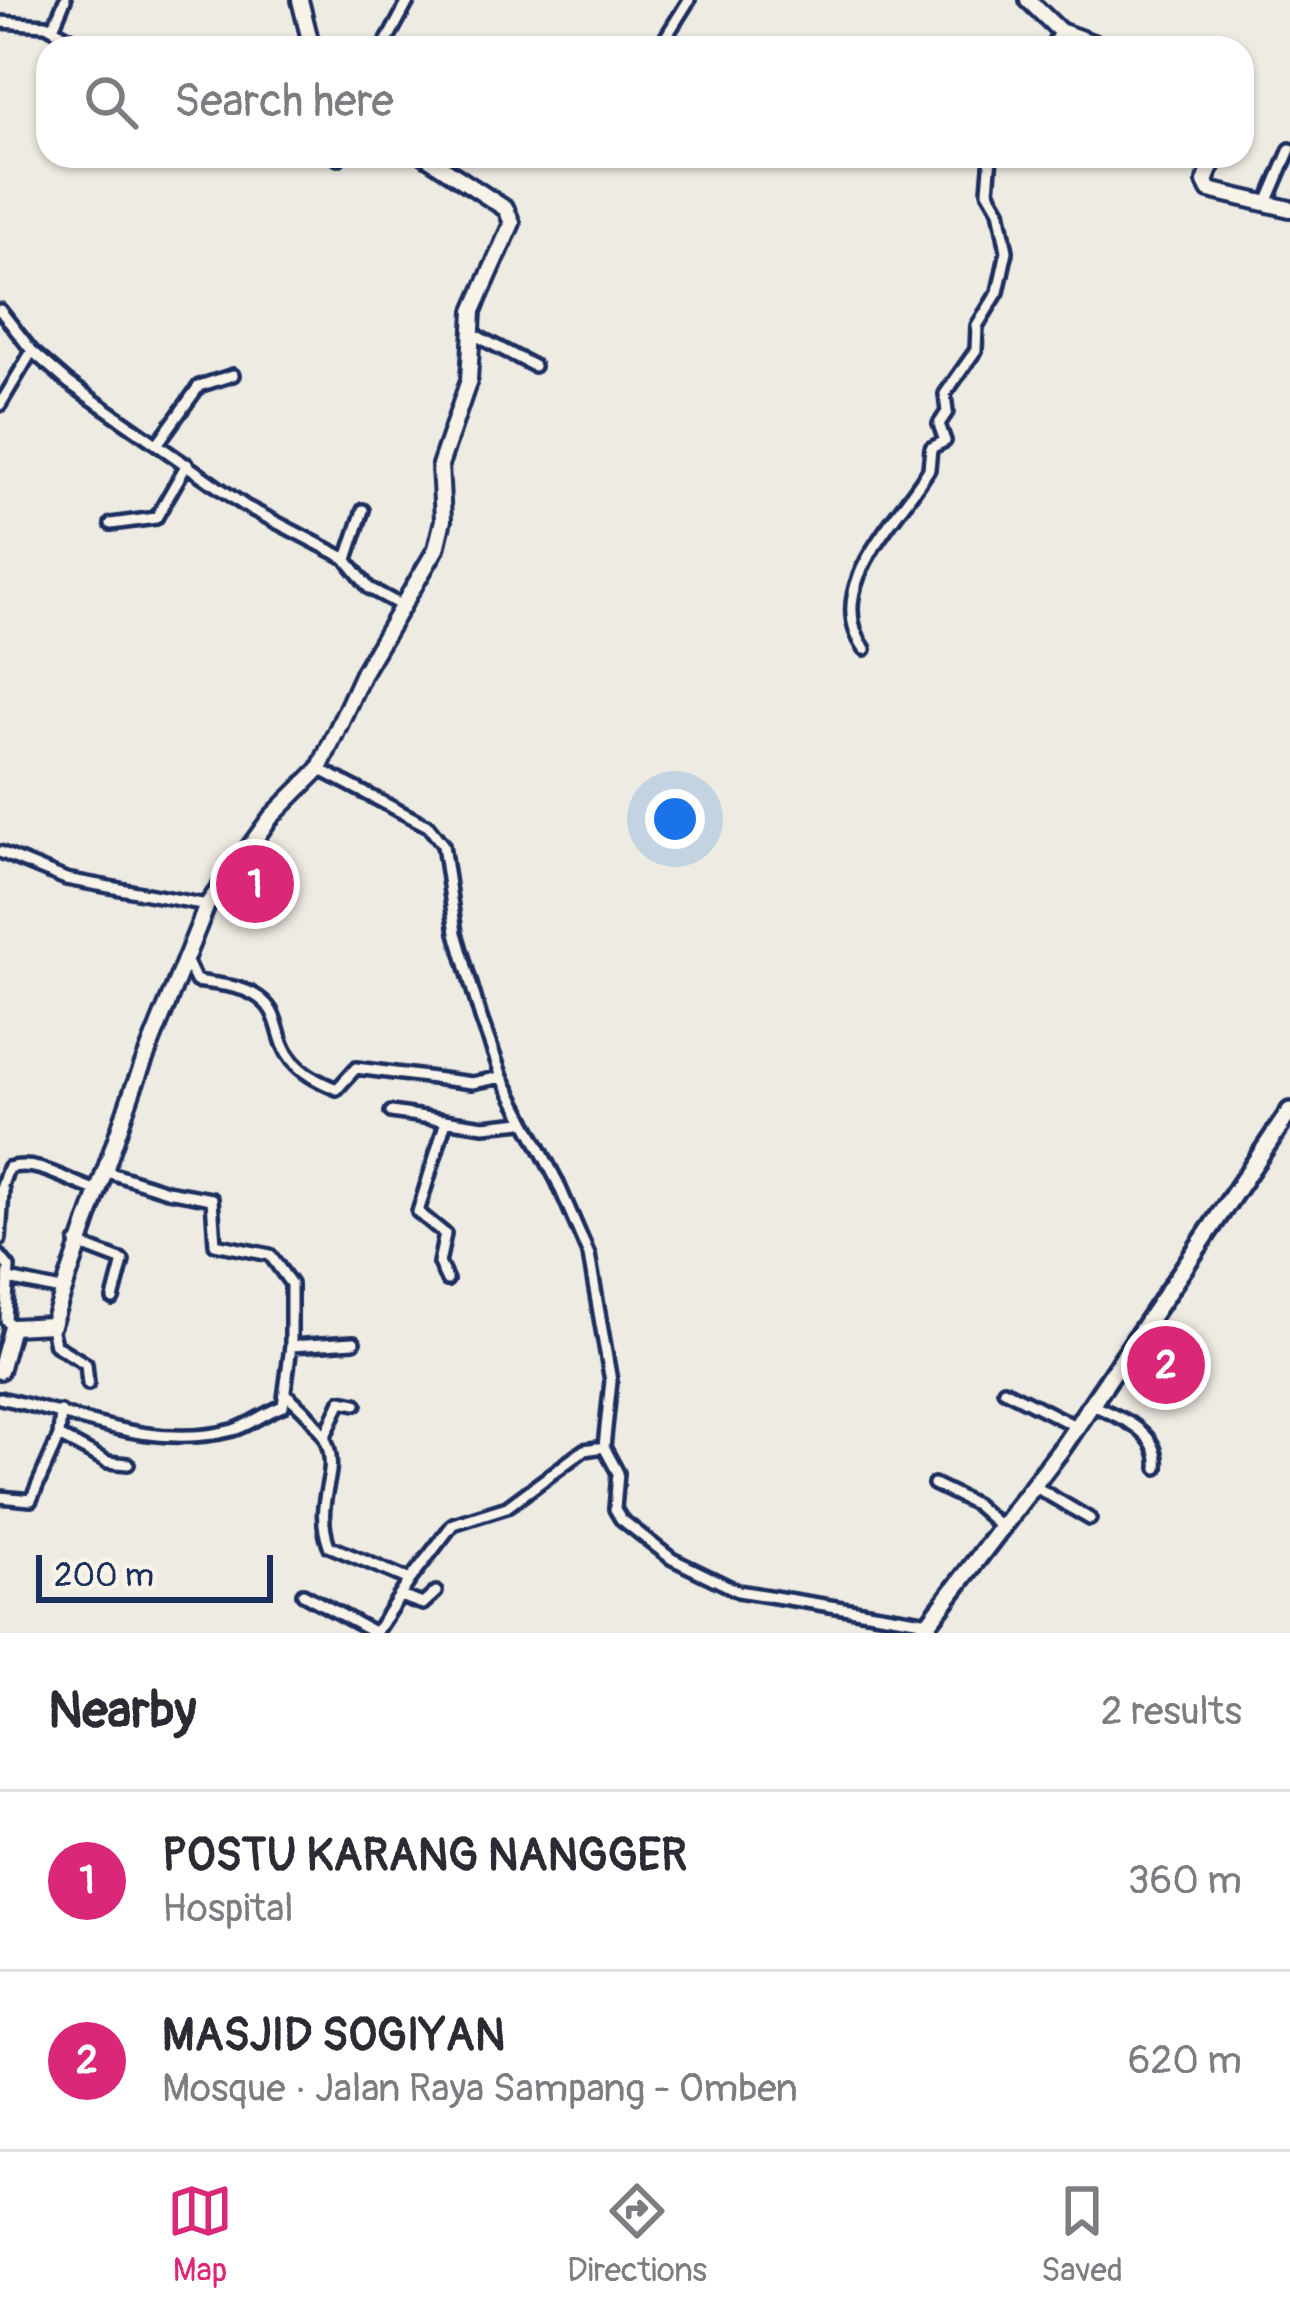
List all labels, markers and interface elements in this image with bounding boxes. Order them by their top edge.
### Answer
search box [36,36,1254,168]
icon: search [78,69,144,135]
text: Search here [174,74,394,130]
your location [645,789,705,849]
pin: 1 [216,839,294,929]
pin: 2 [1127,1320,1205,1410]
scale bar [36,1549,273,1602]
text: 200 m [54,1555,154,1596]
text: Nearby [48,1679,196,1743]
text: 2 results [1101,1687,1242,1736]
text: POSTU KARANG NANGGER [162,1828,687,1884]
text: 1 [79,1856,95,1905]
text: 360 m [1128,1856,1242,1905]
text: Hospital [162,1884,294,1933]
text: MASJID SOGIYAN [162,2008,505,2064]
text: 2 [76,2036,98,2085]
text: 620 m [1128,2036,1242,2085]
text: Mosque · Jalan Raya Sampang - Omben [162,2064,798,2113]
tab: Map [167,2178,233,2291]
tab: Directions [567,2178,707,2291]
tab: Saved [1041,2178,1123,2291]

